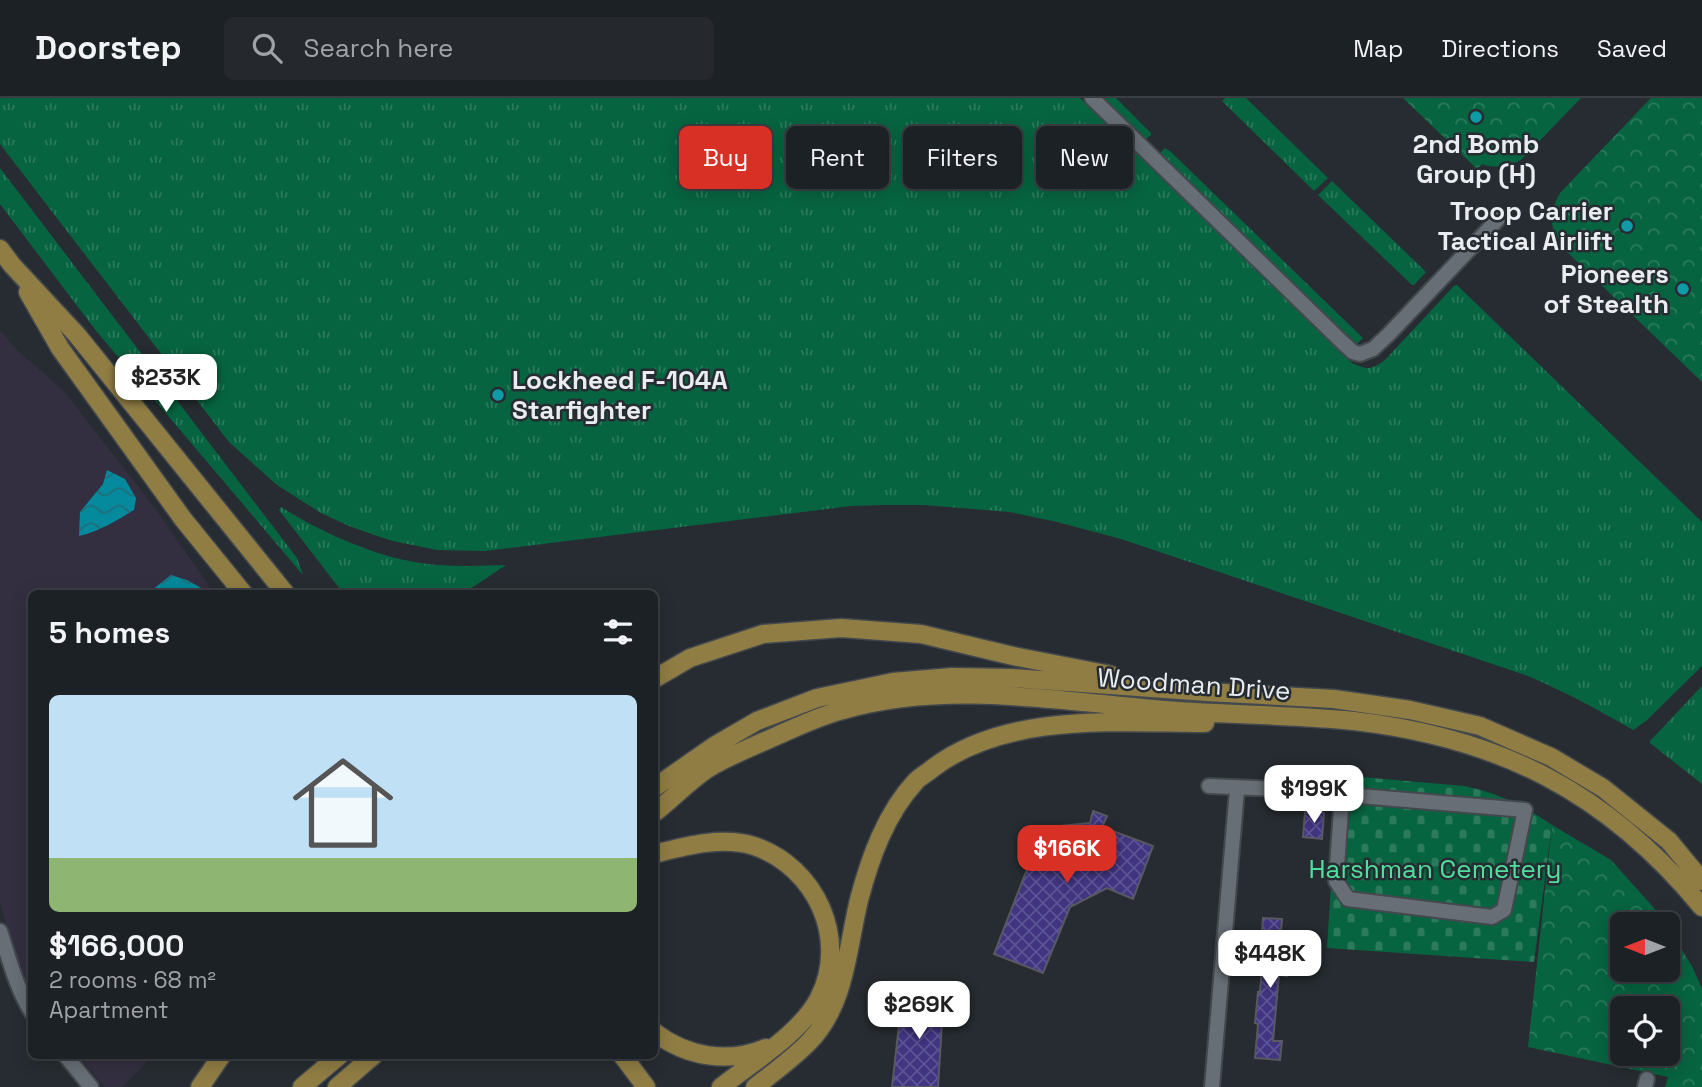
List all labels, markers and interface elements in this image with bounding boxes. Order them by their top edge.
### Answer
search box [224,17,714,80]
text: Doorstep [35,27,182,69]
icon: search [248,29,286,67]
text: Search here [304,31,453,65]
text: Map [1353,33,1403,64]
text: Directions [1441,33,1559,64]
text: Saved [1597,33,1667,64]
marker: 2nd Bomb Group (H) [1468,109,1484,125]
chip: Buy [679,126,772,189]
chip: Rent [786,126,889,189]
chip: Filters [903,126,1022,189]
chip: New [1036,126,1133,189]
place label: 2nd Bomb Group (H) [1413,127,1539,191]
place label: Troop Carrier Tactical Airlift [1438,194,1613,258]
marker: Troop Carrier Tactical Airlift [1619,218,1635,234]
place label: Pioneers of Stealth [1544,257,1669,321]
marker: Pioneers of Stealth [1675,281,1691,297]
pin: $233K [117,354,215,414]
text: $233K [131,362,201,392]
place label: Lockheed F-104A Starfighter [512,363,728,427]
marker: Lockheed F-104A Starfighter [490,387,506,403]
text: 5 homes [49,613,170,652]
icon: filters [599,613,637,651]
street label: Woodman Drive [1096,660,1292,708]
icon: home [280,740,406,866]
pin: $199K [1265,766,1363,825]
text: $199K [1280,773,1348,803]
pin: $166K [1018,826,1116,885]
text: $166K [1033,833,1101,863]
park label: Harshman Cemetery [1308,852,1562,886]
north arrow [1610,912,1680,982]
map controls [1610,912,1680,1066]
text: $166,000 [49,926,185,965]
pin: $448K [1221,930,1319,990]
text: $448K [1234,938,1306,968]
text: 2 rooms · 68 m² [49,965,216,995]
pin: $269K [870,982,968,1041]
text: $269K [884,989,954,1019]
text: Apartment [49,995,169,1025]
button: locate [1610,996,1680,1066]

